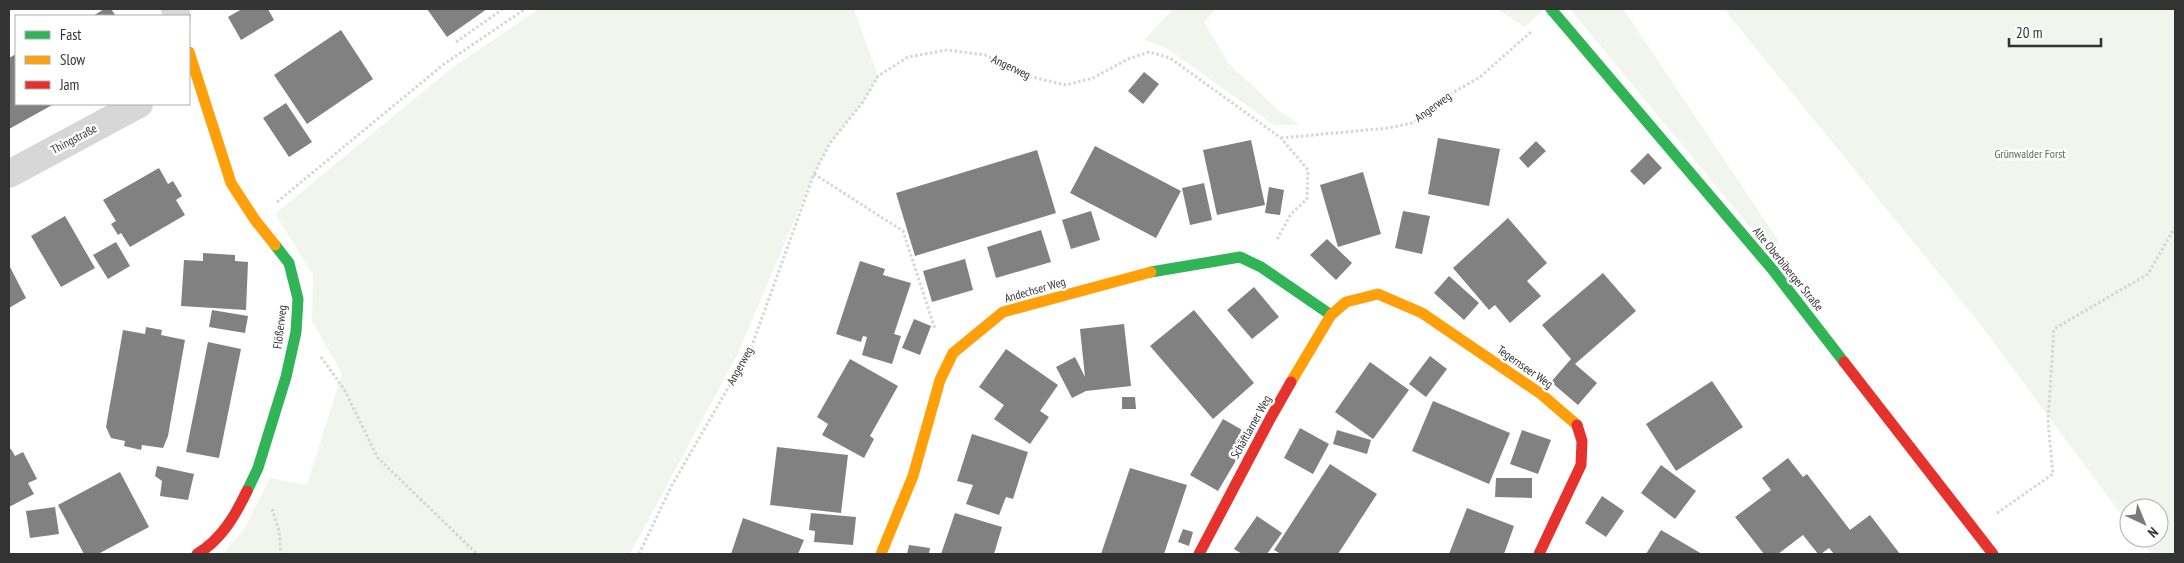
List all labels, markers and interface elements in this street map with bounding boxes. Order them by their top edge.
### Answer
legend [15,15,190,105]
scale bar [2009,15,2102,47]
text: 20 m [2016,23,2042,42]
text: Fast [60,25,81,44]
text: Slow [60,50,85,69]
street label: Angerweg [989,51,1033,82]
text: Jam [59,75,79,94]
street label: Angerweg [1412,88,1454,125]
street label: Thingstraße [48,120,99,157]
park label: Grünwalder Forst [1994,146,2066,161]
street label: Alte Oberbiberger Straße [1750,224,1827,314]
street label: Andechser Weg [1003,274,1067,305]
street label: Flößerweg [269,304,290,350]
street label: Tegernseer Weg [1494,342,1556,391]
street label: Angerweg [723,344,756,387]
street label: Schäftlarner Weg [1227,392,1274,461]
north arrow [2119,498,2169,548]
text: N [2144,523,2162,541]

